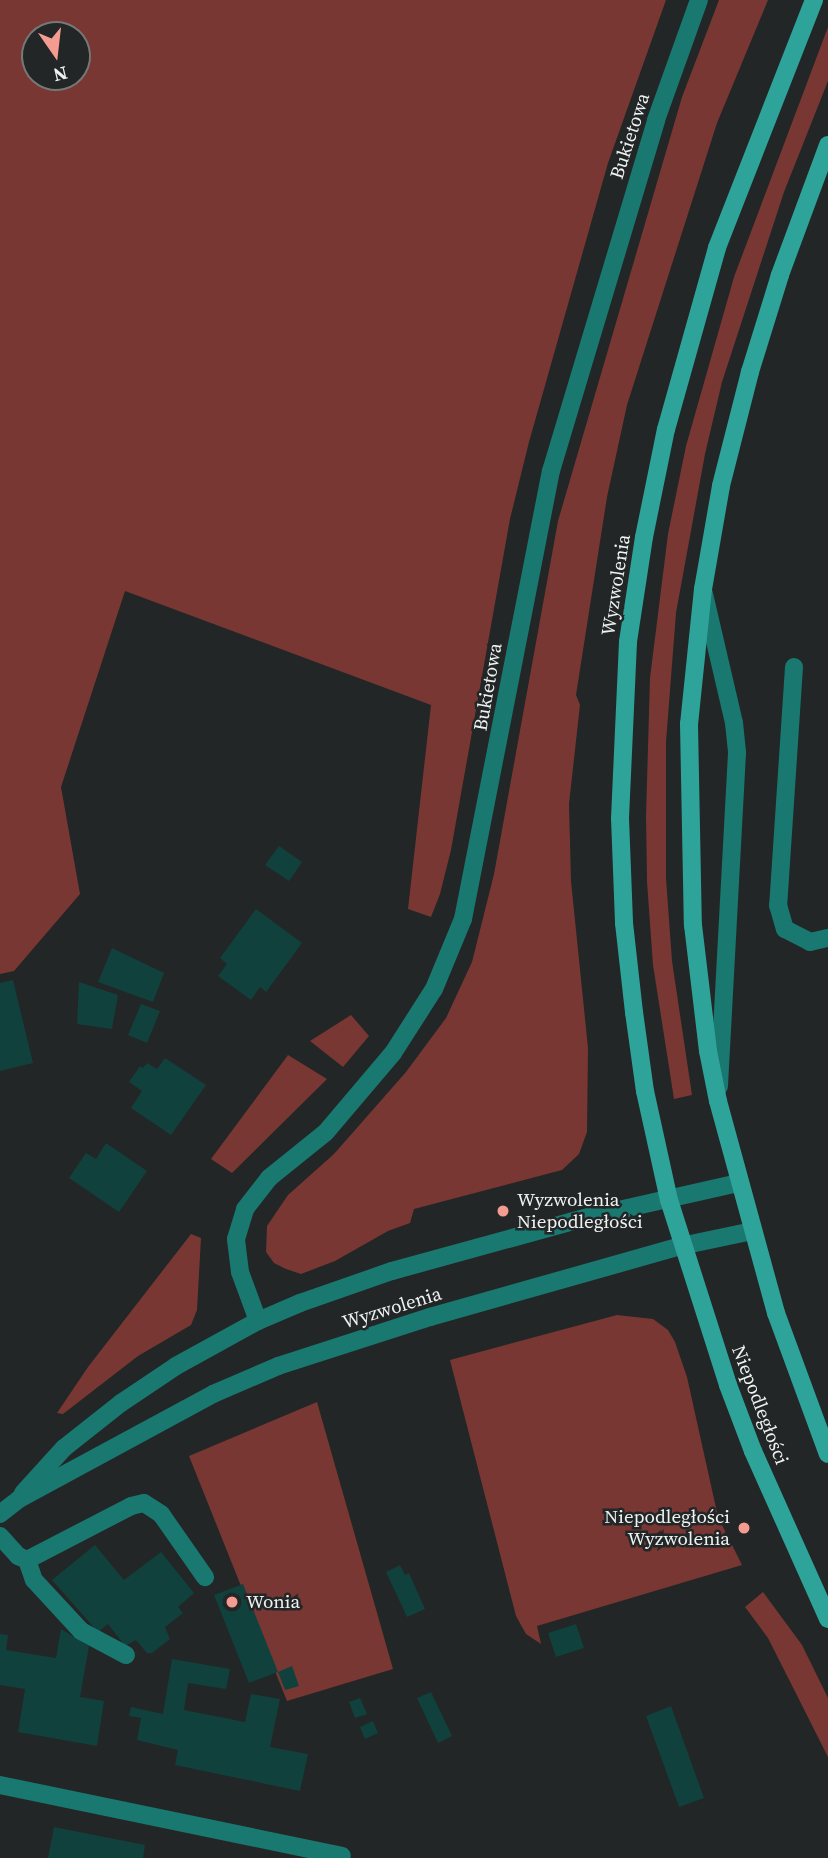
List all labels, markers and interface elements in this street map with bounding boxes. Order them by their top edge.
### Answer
north arrow [21,21,91,91]
text: N [51,60,70,89]
street label: Bukietowa [605,90,655,182]
street label: Wyzwolenia [597,533,635,637]
street label: Bukietowa [469,641,507,733]
place label: Wyzwolenia Niepodległości [517,1189,643,1233]
marker: Wyzwolenia Niepodległości [495,1203,511,1219]
street label: Wyzwolenia [340,1282,444,1334]
street label: Niepodległości [727,1342,793,1468]
place label: Niepodległości Wyzwolenia [604,1506,730,1550]
marker: Niepodległości Wyzwolenia [736,1520,752,1536]
place label: Wonia [246,1591,300,1613]
marker: Wonia [224,1594,240,1610]

